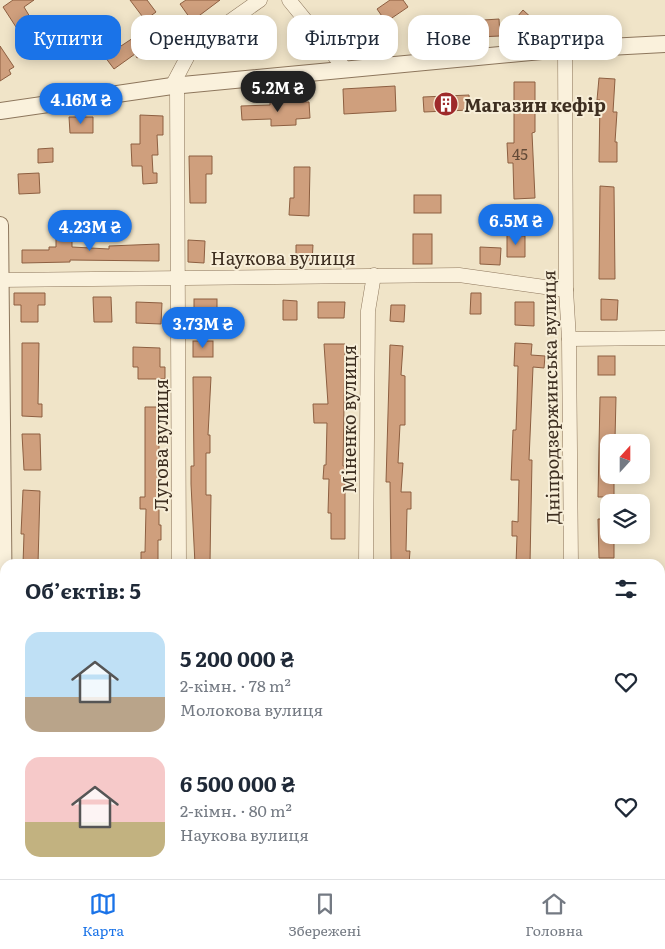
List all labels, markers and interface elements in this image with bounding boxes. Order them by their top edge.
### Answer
chip: Купити [15,15,121,60]
chip: Орендувати [131,15,277,60]
chip: Фільтри [287,15,398,60]
chip: Нове [408,15,489,60]
chip: Квартира [499,15,622,60]
pin: 5.2M ₴ [237,70,319,113]
text: 5.2M ₴ [252,75,304,99]
pin: 4.16M ₴ [35,82,127,125]
text: 4.16M ₴ [51,87,111,111]
building icon: Магазин кефір [433,91,459,117]
place label: Магазин кефір [464,91,606,118]
house number: 45 [512,142,528,165]
pin: 6.5M ₴ [475,204,557,246]
text: 6.5M ₴ [489,208,543,232]
pin: 4.23M ₴ [44,210,136,252]
text: 4.23M ₴ [59,214,121,238]
street label: Наукова вулиця [211,244,355,271]
street label: Дніпродзержинська вулиця [534,270,566,524]
pin: 3.73M ₴ [157,306,249,349]
text: 3.73M ₴ [173,311,233,335]
street label: Міненко вулиця [335,345,362,493]
street label: Лугова вулиця [147,379,174,511]
north arrow [600,434,650,484]
map controls [600,434,650,544]
button: layers [600,494,650,544]
text: Об’єктів: 5 [25,574,141,605]
icon: filters [612,575,640,603]
text: 5 200 000 ₴ [180,642,294,673]
icon: home [65,652,125,712]
icon: heart [612,668,640,696]
text: 2-кімн. · 78 m² [180,673,291,697]
text: Молокова вулиця [180,697,323,721]
text: 6 500 000 ₴ [180,767,295,798]
icon: home [65,777,125,837]
icon: heart [612,793,640,821]
text: 2-кімн. · 80 m² [180,798,292,822]
text: Наукова вулиця [180,822,309,846]
tab: Карта [82,890,124,940]
tab: Збережені [288,890,361,940]
tab: Головна [525,890,583,940]

